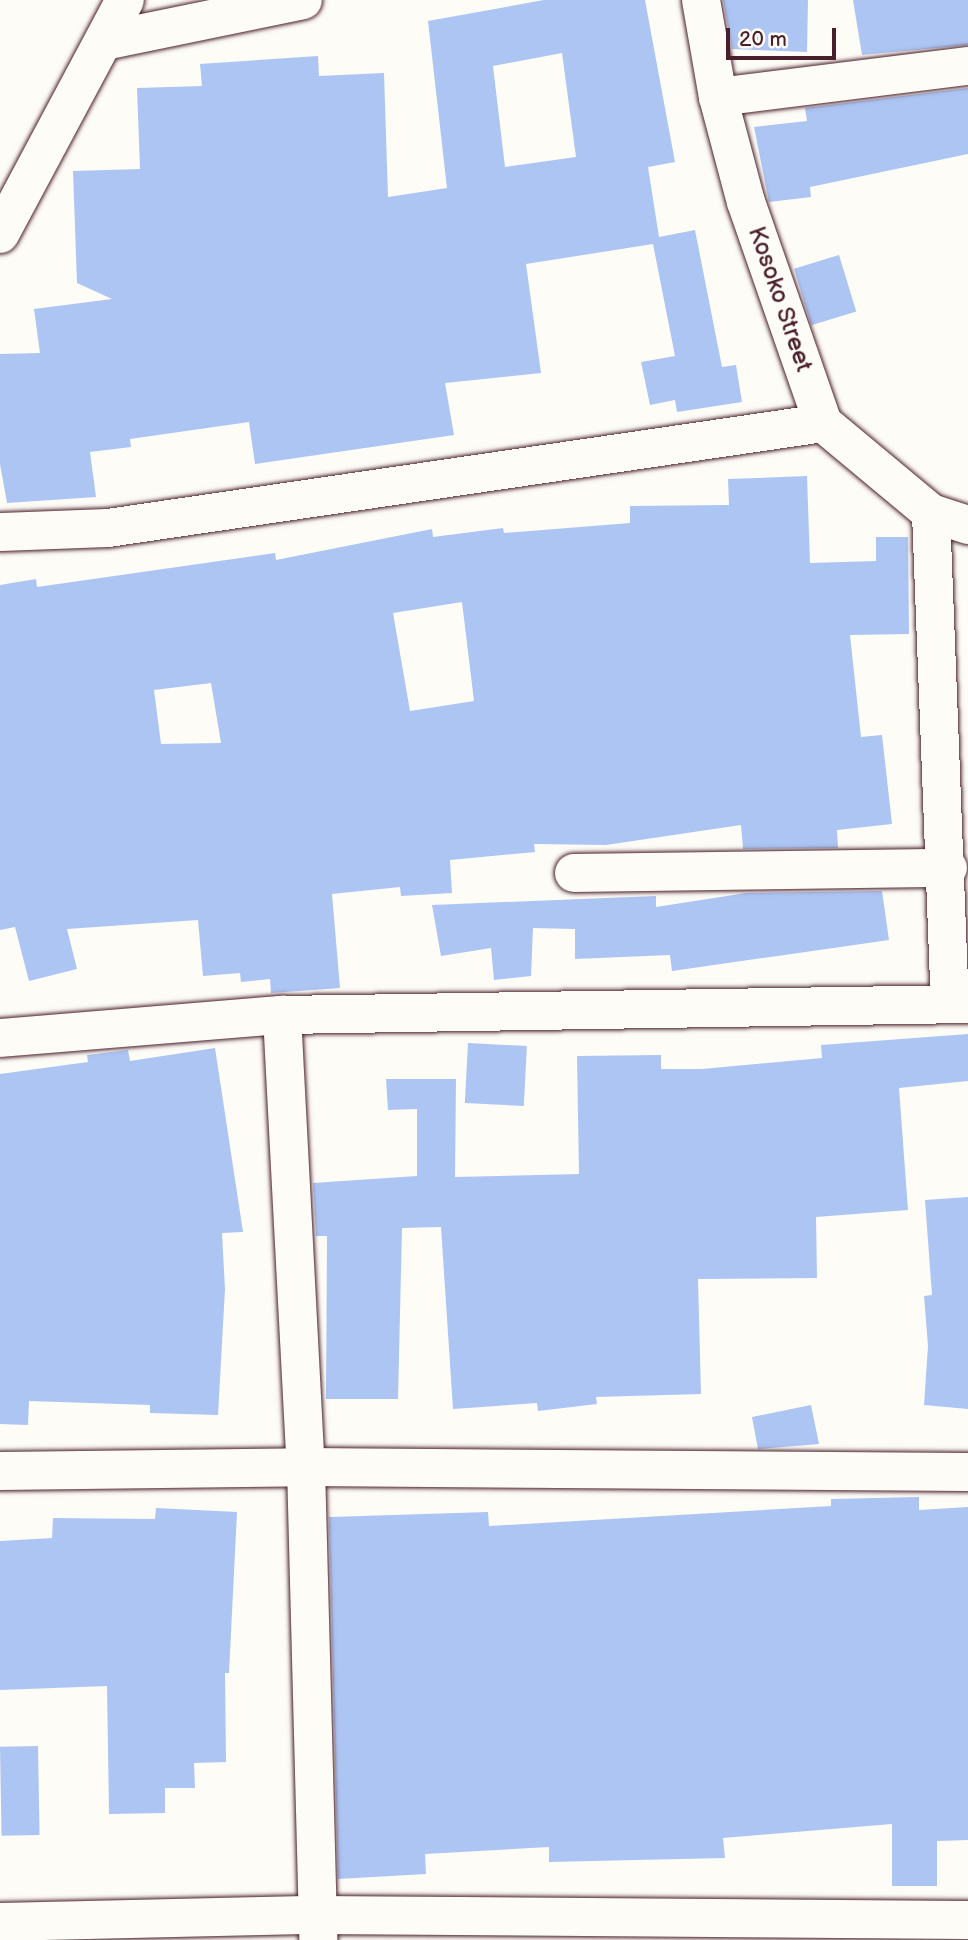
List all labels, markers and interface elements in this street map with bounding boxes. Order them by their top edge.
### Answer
scale bar [730,14,840,58]
text: 20 m [739,27,787,52]
street label: Kosoko Street [742,223,818,375]

